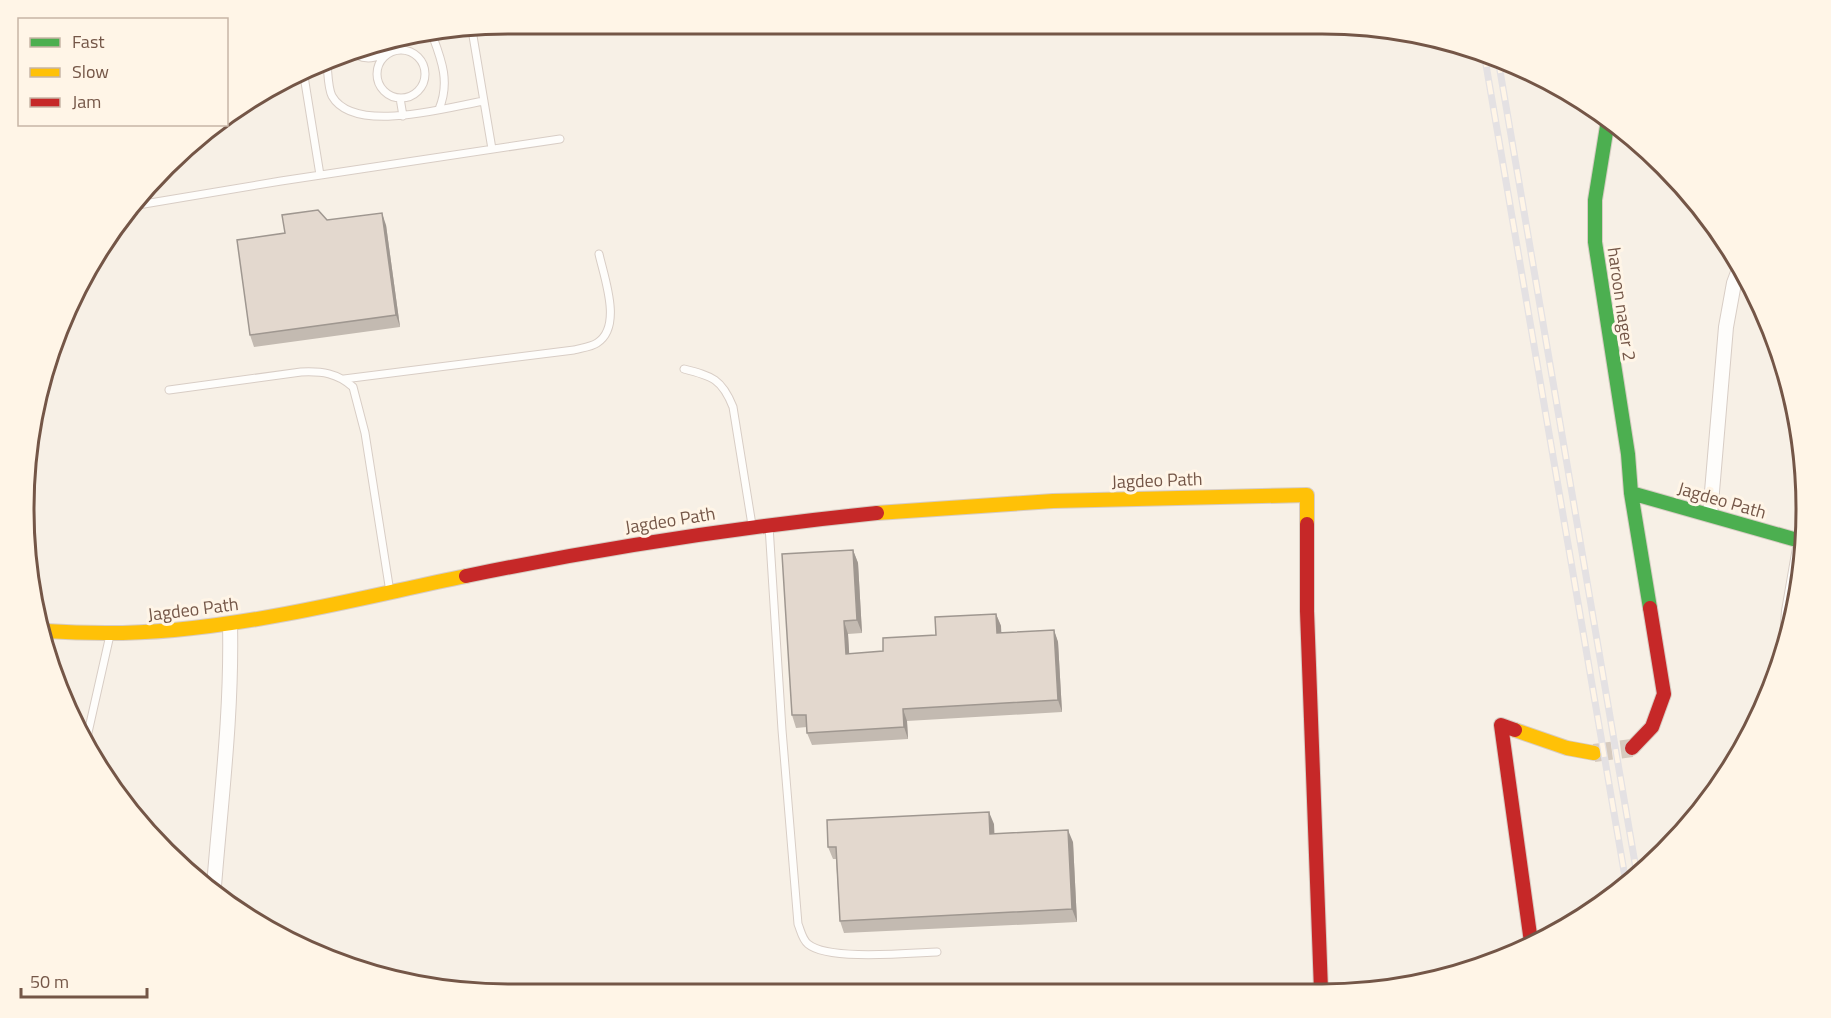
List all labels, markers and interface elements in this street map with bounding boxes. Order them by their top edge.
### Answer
legend [18,18,228,126]
text: Fast [72,28,105,55]
text: Slow [72,58,109,85]
text: Jam [72,88,101,115]
street label: haroon nager 2 [1601,245,1643,363]
street label: Jagdeo Path [1111,465,1203,495]
street label: Jagdeo Path [1674,474,1770,526]
street label: Jagdeo Path [623,500,717,540]
street label: Jagdeo Path [146,590,240,628]
scale bar [21,961,147,999]
text: 50 m [30,968,69,995]

